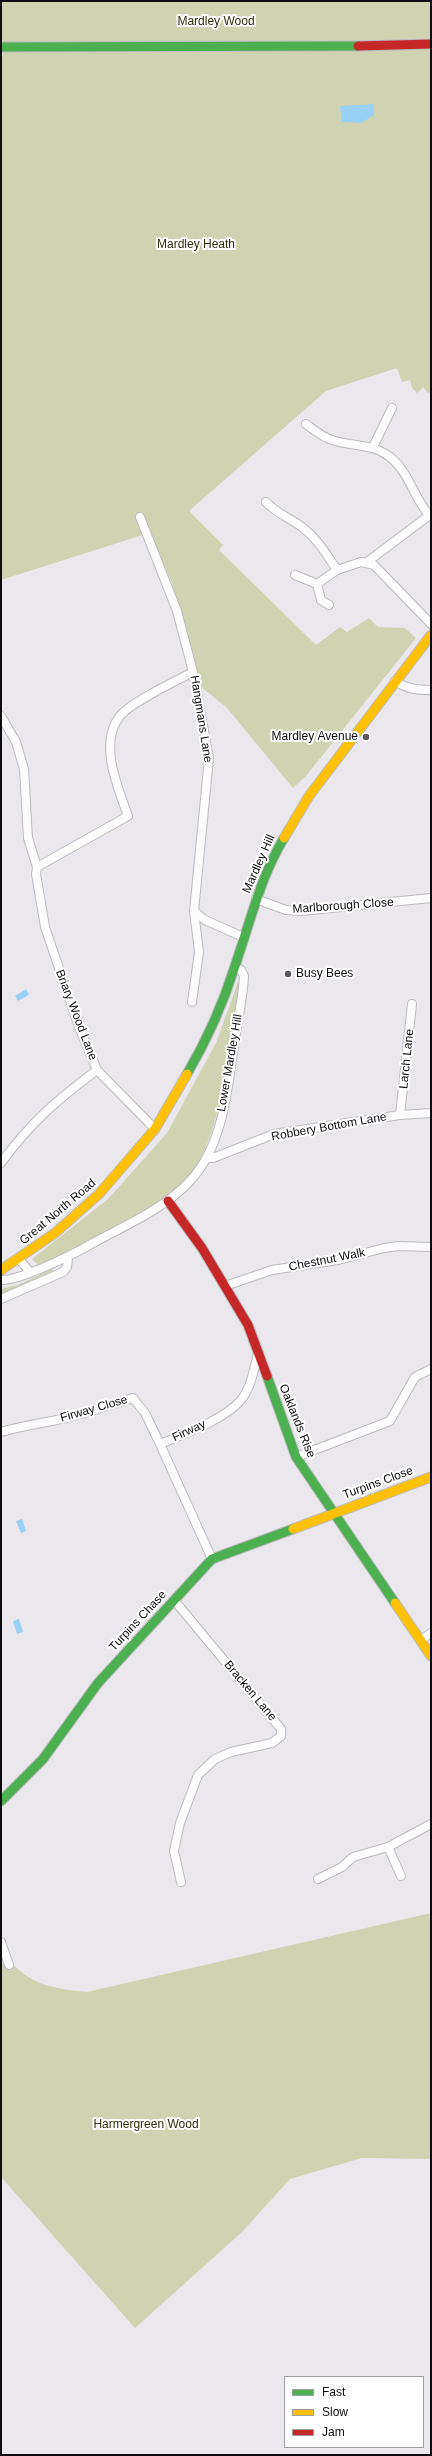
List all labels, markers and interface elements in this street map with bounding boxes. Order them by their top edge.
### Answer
park label: Mardley Wood [177,15,255,29]
park label: Mardley Heath [157,238,235,252]
street label: Hangmans Lane [187,674,215,764]
place label: Mardley Avenue [272,730,358,744]
marker: Mardley Avenue [361,732,371,742]
street label: Mardley Hill [240,832,278,896]
street label: Marlborough Close [292,895,394,917]
place label: Busy Bees [296,967,353,981]
street label: Briary Wood Lane [52,968,100,1062]
marker: Busy Bees [283,969,293,979]
street label: Lower Mardley Hill [214,1013,246,1113]
street label: Larch Lane [397,1028,417,1090]
street label: Robbery Bottom Lane [270,1110,388,1144]
street label: Great North Road [17,1176,99,1248]
street label: Chestnut Walk [288,1246,366,1274]
street label: Oaklands Rise [276,1382,318,1460]
street label: Firway Close [59,1393,129,1425]
street label: Firway [170,1417,208,1445]
street label: Turpins Close [341,1464,415,1502]
street label: Turpins Chase [106,1588,170,1654]
street label: Bracken Lane [221,1658,279,1724]
park label: Harmergreen Wood [93,2118,199,2132]
legend [284,2376,424,2448]
text: Fast [322,2385,345,2399]
text: Slow [322,2405,348,2419]
text: Jam [322,2425,345,2439]

